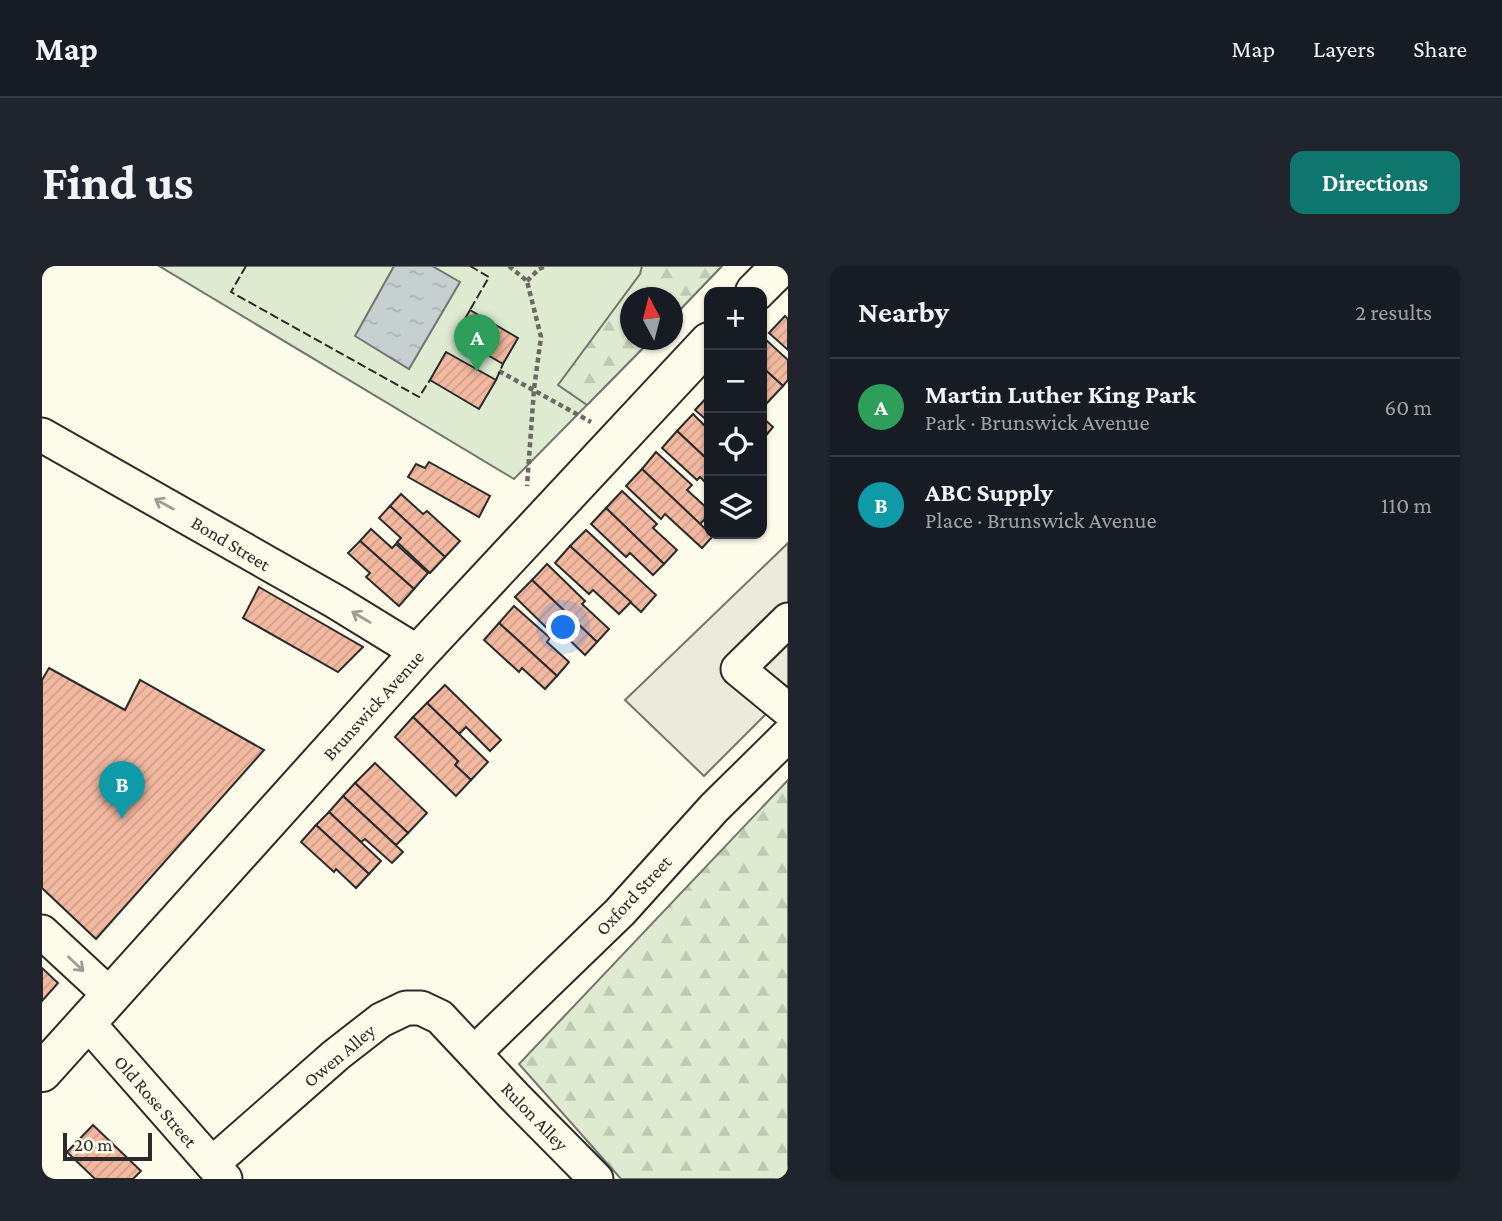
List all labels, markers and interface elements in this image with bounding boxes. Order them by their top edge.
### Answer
text: Map [35,30,98,67]
text: Map [1231,35,1275,62]
text: Layers [1313,35,1375,62]
text: Share [1413,35,1467,62]
button: Directions [1290,151,1460,214]
text: Find us [42,155,194,210]
north arrow [620,287,683,350]
map controls [704,287,767,539]
button: + [704,287,767,350]
text: Nearby [858,295,949,328]
text: 2 results [1355,299,1432,325]
pin: A [454,314,500,372]
button: − [704,350,767,413]
text: Martin Luther King Park [925,380,1196,409]
text: A [874,394,888,420]
text: 60 m [1385,394,1432,420]
text: Park · Brunswick Avenue [925,409,1150,435]
button: locate [704,413,767,476]
button: layers [704,476,767,539]
text: ABC Supply [925,478,1053,507]
text: B [874,492,888,518]
text: 110 m [1381,492,1432,518]
one-way arrow [155,497,175,511]
text: Place · Brunswick Avenue [925,507,1157,533]
street label: Bond Street [188,512,275,575]
one-way arrow [352,610,372,624]
your location [546,610,580,644]
street label: Brunswick Avenue [319,646,428,764]
pin: B [99,761,145,819]
street label: Oxford Street [591,851,676,939]
one-way arrow [67,955,84,972]
street label: Owen Alley [299,1019,379,1091]
street label: Old Rose Street [110,1051,202,1152]
street label: Rulon Alley [497,1078,572,1155]
scale bar [63,1130,152,1162]
text: 20 m [74,1134,113,1155]

